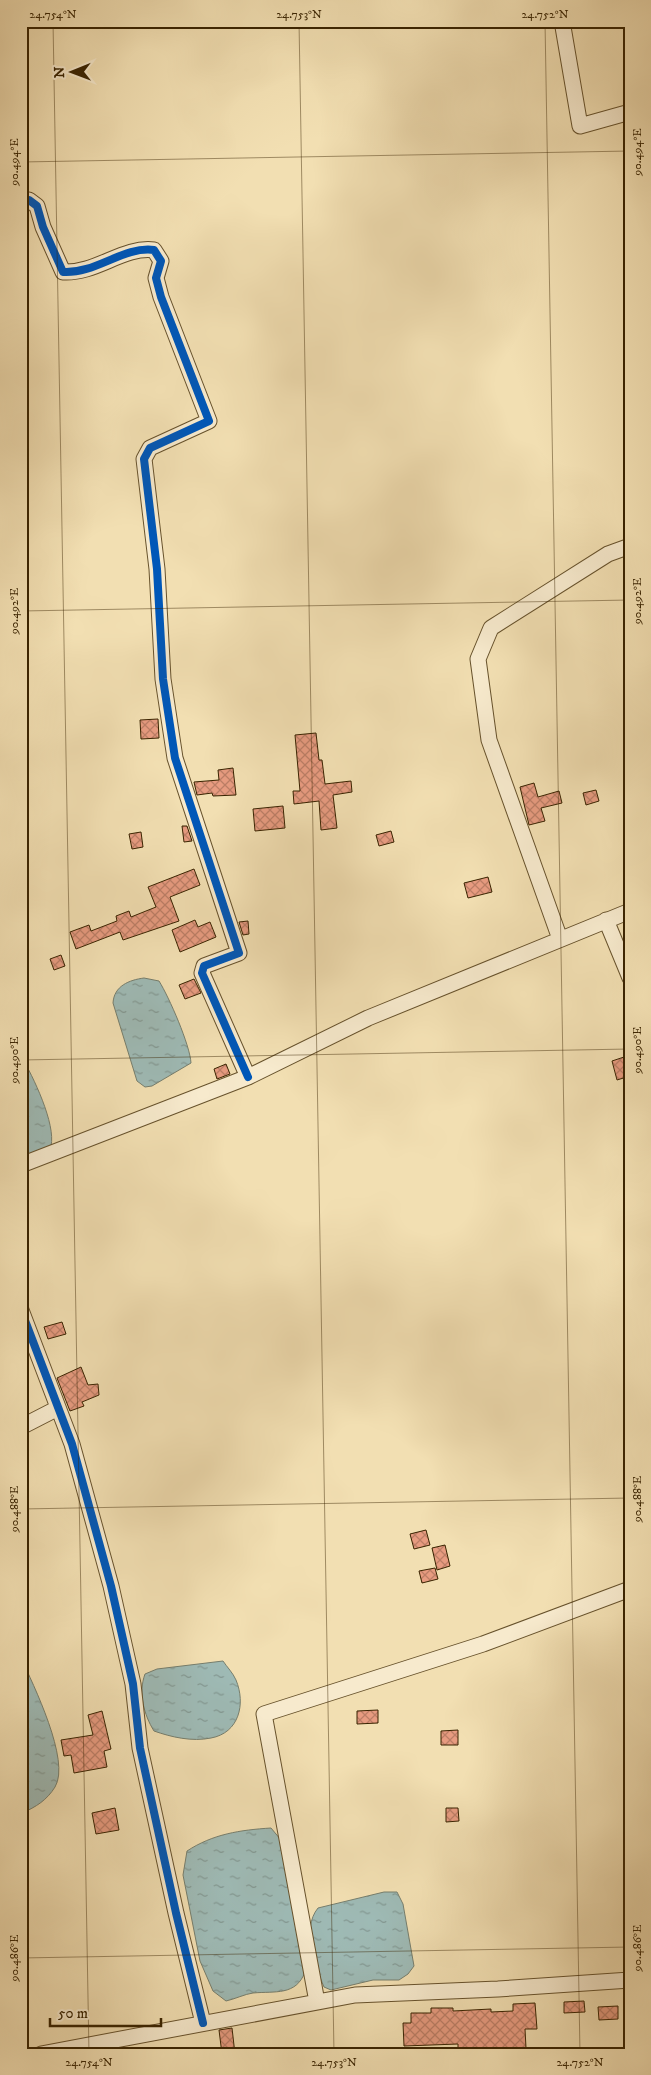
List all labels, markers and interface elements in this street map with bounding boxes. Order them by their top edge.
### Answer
text: 24.754°N [29,7,77,22]
text: 24.753°N [276,7,322,22]
text: 24.752°N [521,7,569,22]
north arrow [48,48,98,98]
text: N [51,66,69,78]
text: 90.494°E [630,128,645,177]
text: 90.494°E [7,138,22,187]
text: 90.492°E [630,577,645,625]
text: 90.492°E [7,587,22,635]
text: 90.490°E [630,1026,645,1075]
text: 90.490°E [7,1036,22,1085]
text: 90.488°E [630,1475,645,1523]
text: 90.488°E [7,1485,22,1533]
text: 90.486°E [630,1924,645,1972]
text: 90.486°E [7,1934,22,1982]
scale bar [50,1995,161,2027]
text: 50 m [58,2004,88,2023]
text: 24.754°N [65,2055,113,2070]
text: 24.753°N [311,2055,357,2070]
text: 24.752°N [556,2055,604,2070]

